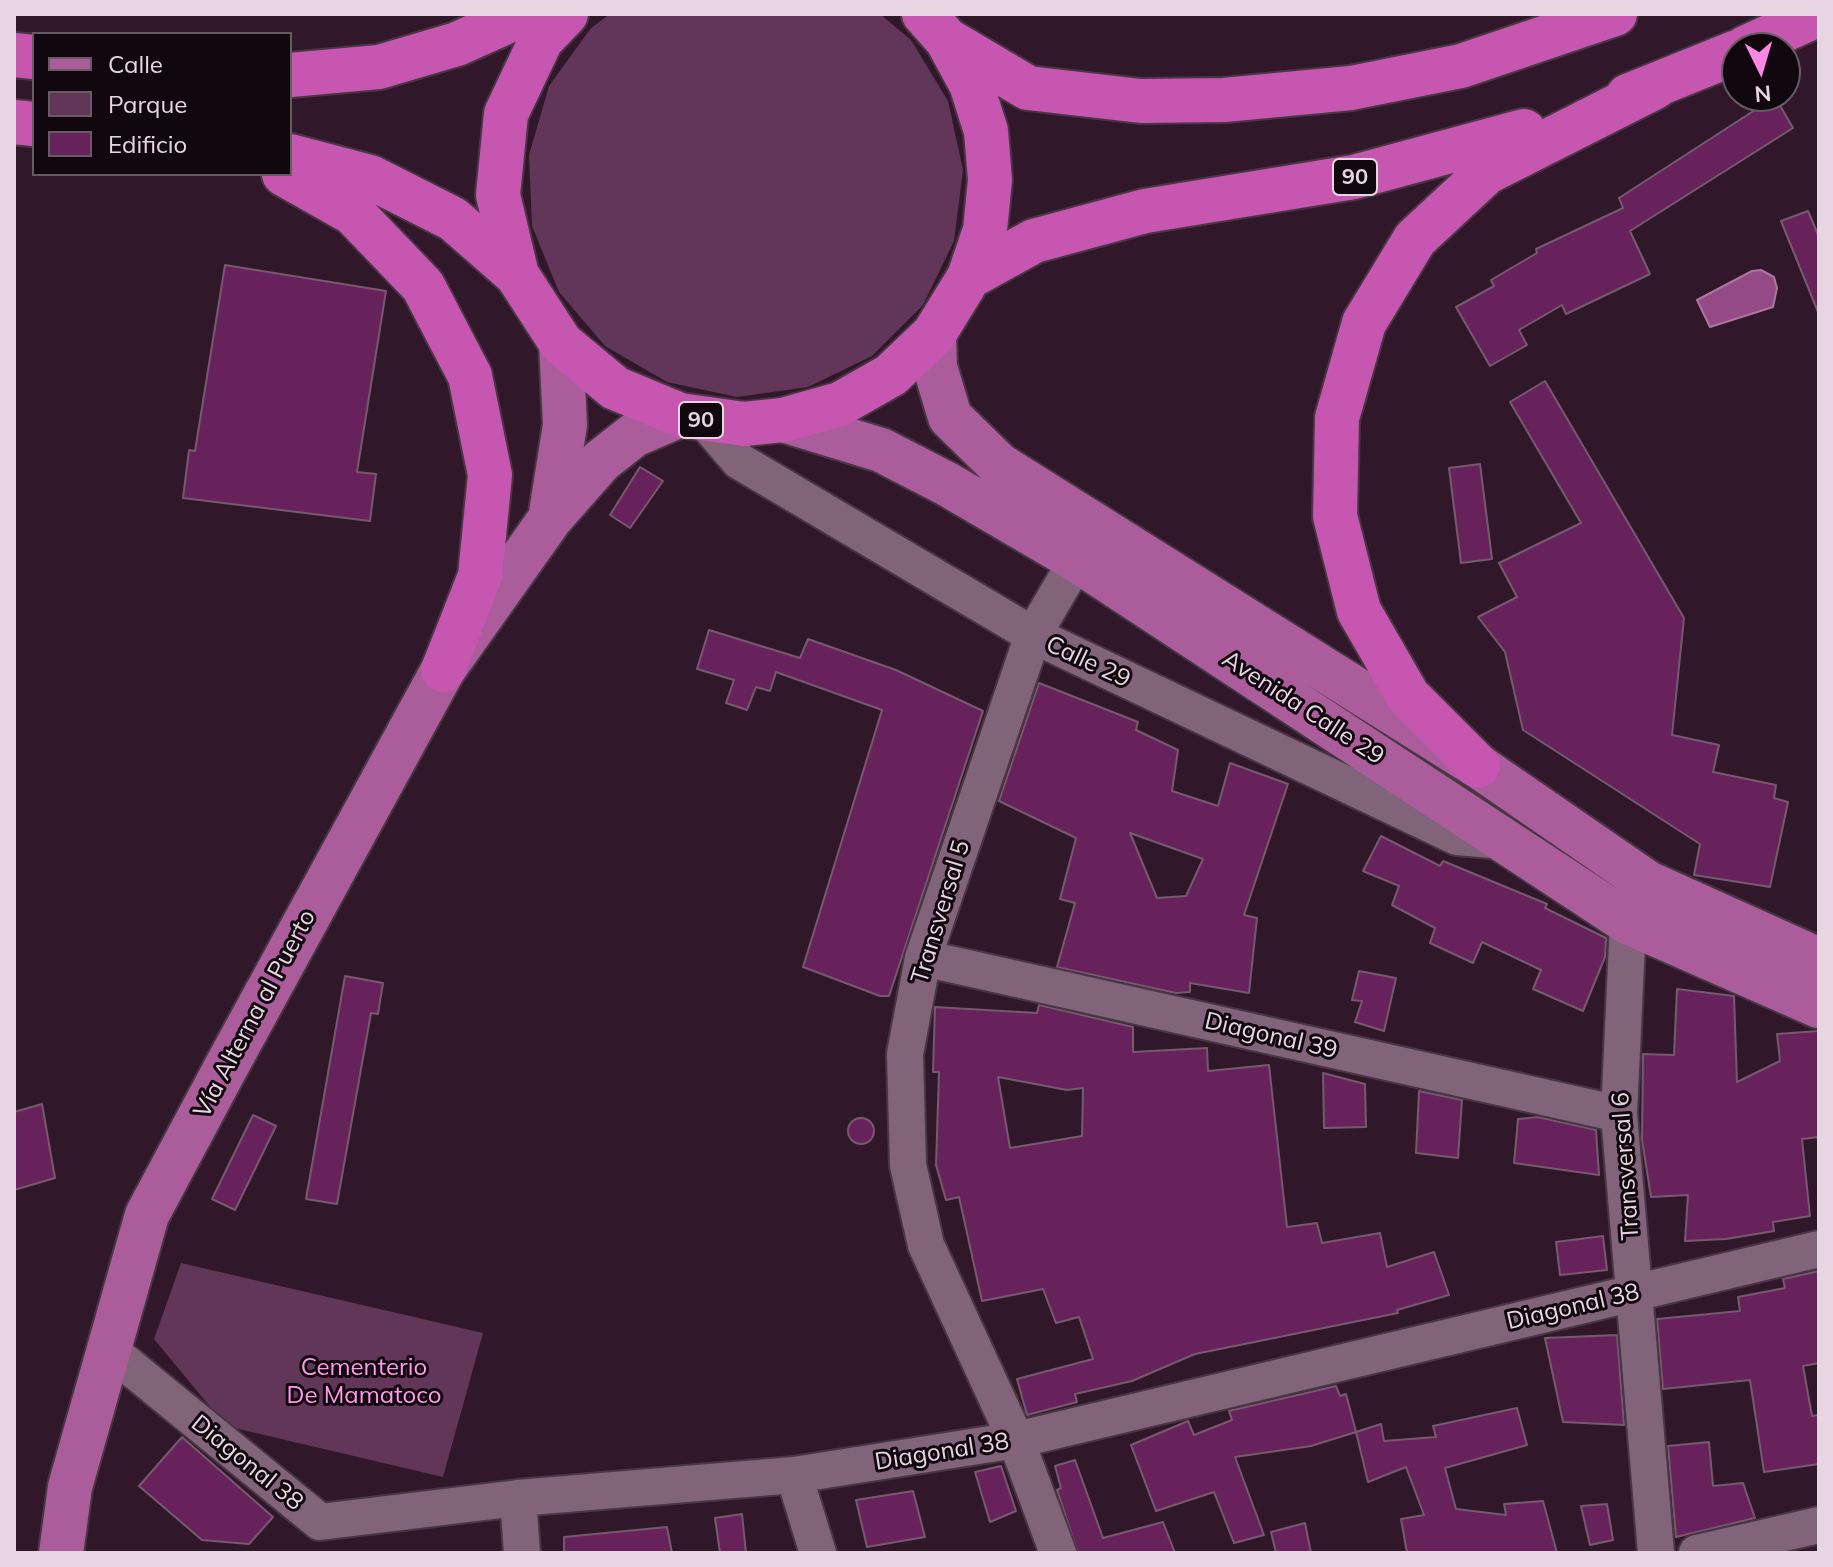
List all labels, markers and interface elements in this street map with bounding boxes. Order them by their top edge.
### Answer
legend [32,32,292,176]
north arrow [1721,32,1801,112]
text: Calle [108,49,163,79]
text: N [1753,79,1772,109]
text: Parque [108,89,187,119]
text: Edificio [108,129,187,159]
road number: 90 [1333,159,1377,195]
road number: 90 [679,402,723,438]
street label: Calle 29 [1041,630,1135,694]
street label: Avenida Calle 29 [1217,645,1389,771]
street label: Transversal 5 [906,837,976,987]
street label: Vía Alterna al Puerto [188,905,322,1123]
street label: Diagonal 39 [1202,1007,1340,1065]
street label: Transversal 6 [1606,1091,1646,1241]
street label: Diagonal 38 [1504,1278,1642,1336]
park label: Cementerio De Mamatoco [286,1354,442,1410]
street label: Diagonal 38 [185,1409,309,1517]
street label: Diagonal 38 [873,1427,1011,1477]

